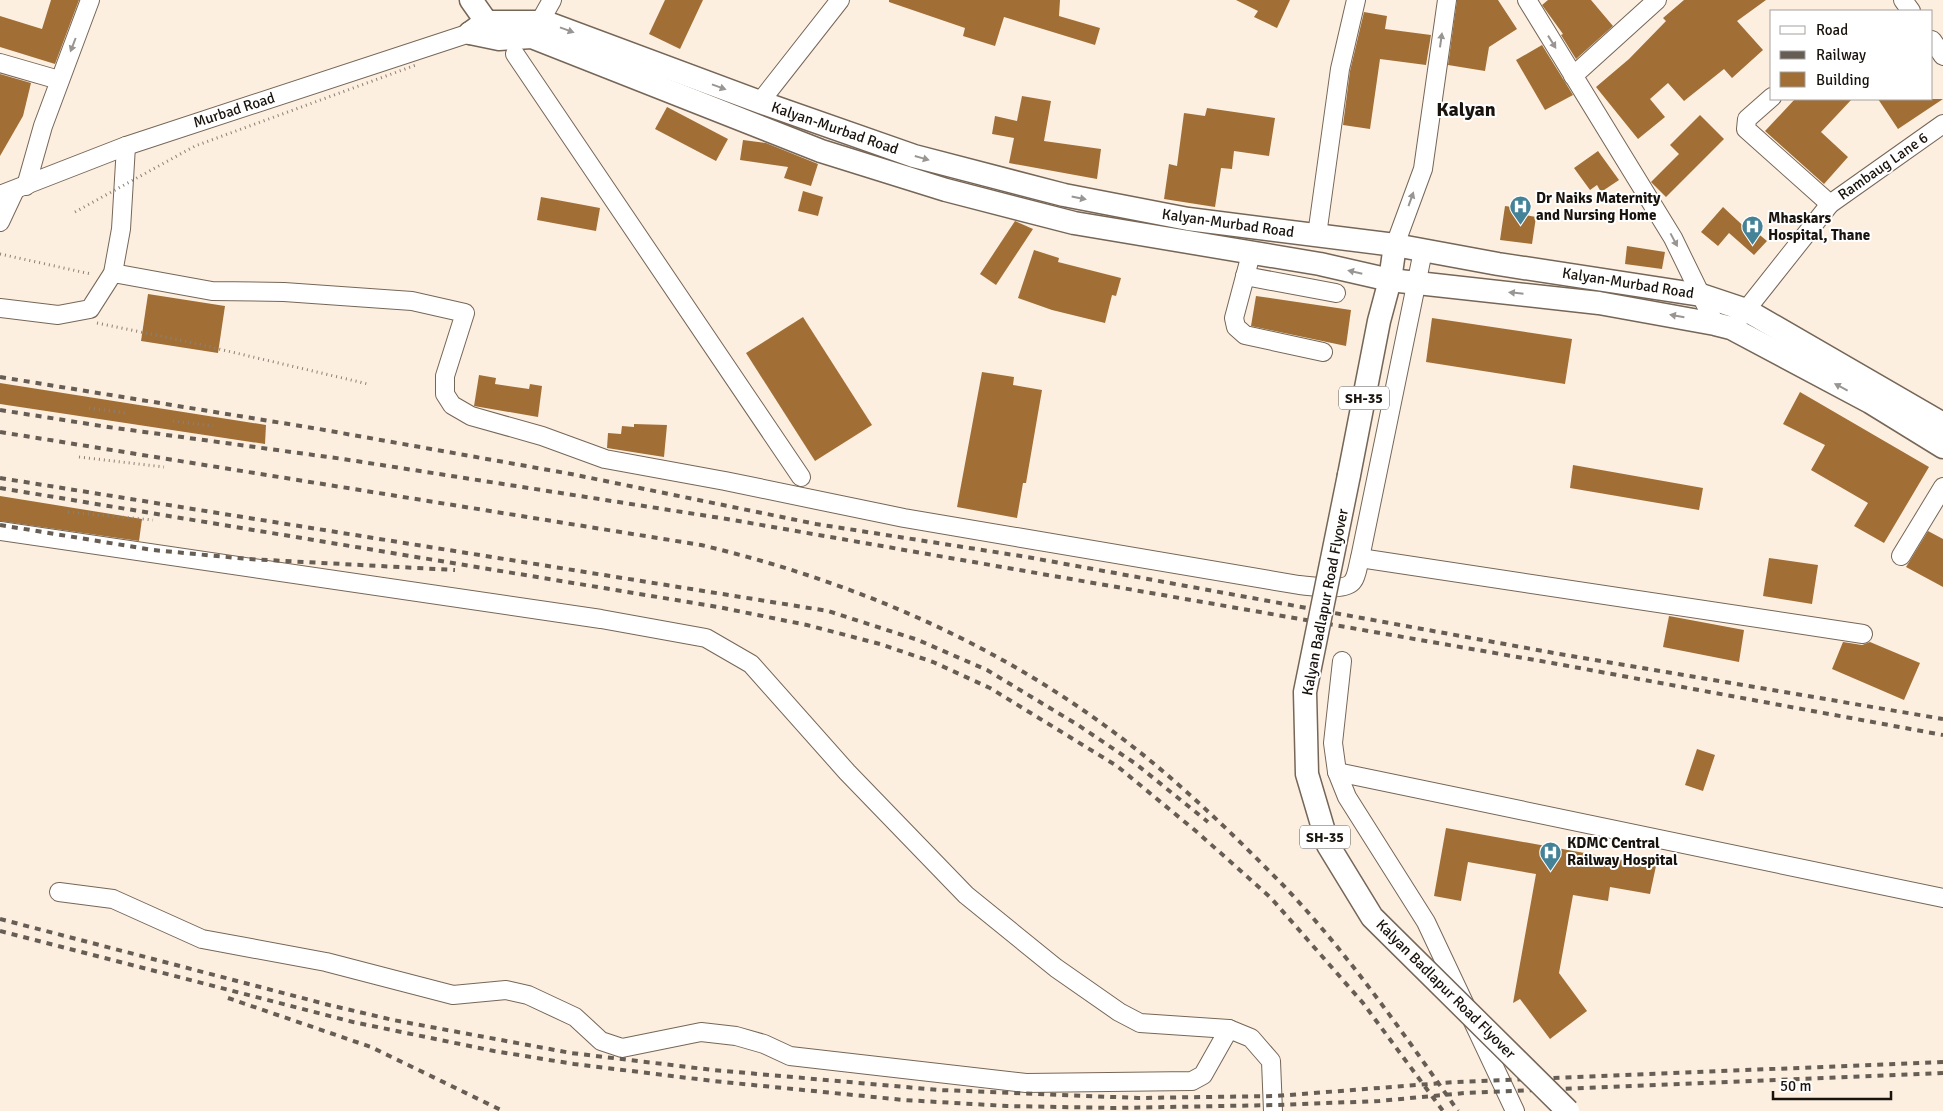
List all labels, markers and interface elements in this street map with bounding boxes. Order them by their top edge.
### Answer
legend [1770,10,1933,100]
text: Road [1816,21,1848,39]
one-way arrow [560,26,575,34]
one-way arrow [1437,32,1445,48]
one-way arrow [1548,35,1557,48]
one-way arrow [68,38,76,53]
text: Railway [1816,46,1866,64]
text: Building [1816,71,1870,89]
one-way arrow [712,83,727,91]
street label: Murbad Road [191,88,277,132]
district label: Kalyan [1436,97,1496,122]
street label: Kalyan-Murbad Road [769,98,901,158]
street label: Rambaug Lane 6 [1835,128,1931,204]
one-way arrow [914,154,929,162]
place label: Dr Naiks Maternity and Nursing Home [1536,189,1661,224]
one-way arrow [1408,192,1416,206]
one-way arrow [1072,195,1088,203]
hospital icon: Dr Naiks Maternity and Nursing Home [1508,195,1532,226]
street label: Kalyan-Murbad Road [1161,205,1295,241]
place label: Mhaskars Hospital, Thane [1768,209,1870,244]
hospital icon: Mhaskars Hospital, Thane [1740,215,1764,246]
one-way arrow [1669,233,1678,247]
street label: Kalyan-Murbad Road [1561,264,1695,302]
one-way arrow [1348,268,1363,276]
one-way arrow [1508,289,1524,297]
one-way arrow [1669,312,1685,320]
one-way arrow [1834,383,1848,391]
road number: SH-35 [1339,386,1389,409]
street label: Kalyan Badlapur Road Flyover [1298,507,1352,697]
road number: SH-35 [1300,826,1350,849]
place label: KDMC Central Railway Hospital [1567,834,1678,869]
hospital icon: KDMC Central Railway Hospital [1539,840,1563,871]
street label: Kalyan Badlapur Road Flyover [1373,916,1520,1063]
scale bar [1773,1068,1890,1100]
text: 50 m [1780,1077,1811,1095]

